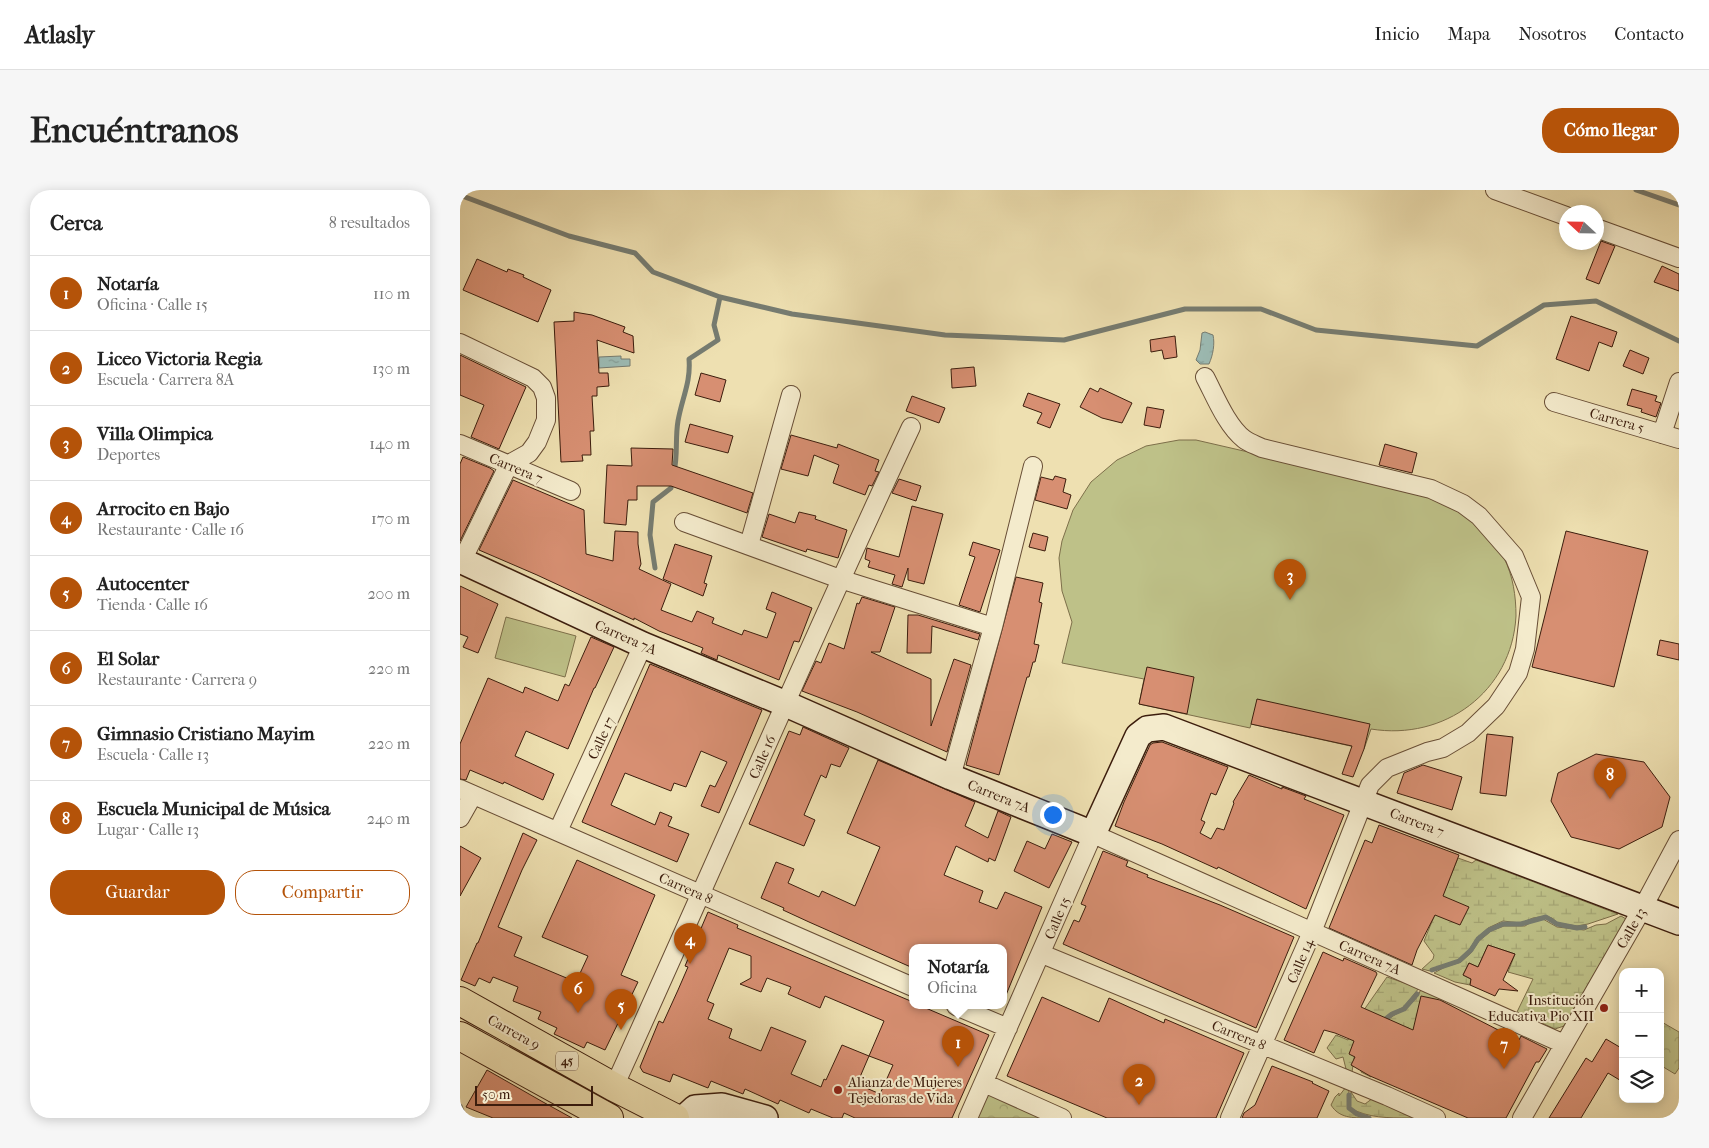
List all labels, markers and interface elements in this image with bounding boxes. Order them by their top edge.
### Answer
text: Atlasly [25,21,94,49]
text: Inicio [1375,24,1420,45]
text: Mapa [1448,24,1490,45]
text: Nosotros [1518,24,1586,45]
text: Contacto [1614,24,1684,45]
button: Cómo llegar [1542,108,1679,153]
text: Encuéntranos [30,110,238,151]
north arrow [1559,205,1604,250]
text: Cerca [50,211,102,235]
text: 8 resultados [329,213,410,232]
text: Notaría [97,273,159,295]
text: 1 [63,284,69,303]
text: 110 m [373,284,410,303]
text: Oficina · Calle 15 [97,295,208,314]
text: Liceo Victoria Regia [97,348,262,370]
text: 2 [62,359,70,378]
text: 130 m [372,359,410,378]
text: Escuela · Carrera 8A [97,370,234,389]
street label: Carrera 5 [1588,405,1646,436]
text: Villa Olimpica [97,423,213,445]
text: 3 [63,434,69,453]
text: 140 m [369,434,410,453]
text: Deportes [97,445,160,464]
street label: Carrera 7 [486,450,546,487]
text: Arrocito en Bajo [97,498,229,520]
text: 4 [61,509,71,528]
text: 170 m [371,509,410,528]
text: Restaurante · Calle 16 [97,520,244,539]
pin: 3 [1274,559,1306,600]
text: Autocenter [97,573,189,595]
text: 5 [63,584,69,603]
text: 200 m [367,584,410,603]
text: Tienda · Calle 16 [97,595,208,614]
street label: Carrera 7A [592,616,660,659]
text: El Solar [97,648,159,670]
text: 6 [62,659,70,678]
text: 220 m [368,659,410,678]
text: Restaurante · Carrera 9 [97,670,257,689]
street label: Calle 17 [584,714,619,762]
text: Gimnasio Cristiano Mayim [97,723,314,745]
street label: Calle 16 [745,732,780,782]
text: 7 [62,734,70,753]
text: 220 m [368,734,410,753]
text: Escuela · Calle 13 [97,745,209,764]
pin: 8 [1594,758,1626,799]
street label: Carrera 7A [965,776,1033,817]
text: Escuela Municipal de Música [97,798,330,820]
your location [1040,802,1066,828]
street label: Carrera 7 [1387,804,1447,841]
text: 8 [62,809,70,828]
text: 240 m [367,809,410,828]
text: Lugar · Calle 13 [97,820,199,839]
street label: Carrera 8 [656,869,715,908]
button: Guardar [50,870,225,915]
button: Compartir [235,870,410,915]
street label: Calle 15 [1041,894,1074,942]
street label: Calle 13 [1613,905,1650,952]
pin: 4 [674,923,706,964]
street label: Calle 14 [1284,936,1318,986]
street label: Carrera 7A [1336,936,1404,979]
popup [909,944,1007,1009]
text: Notaría [927,956,989,978]
map controls [1619,968,1664,1103]
button: + [1619,968,1664,1013]
pin: 6 [562,972,594,1013]
text: Oficina [927,978,977,997]
pin: 5 [605,989,637,1030]
place label: Institución Educativa Pio XII [1488,992,1595,1025]
marker: Institución Educativa Pio XII [1598,1002,1610,1014]
street label: Carrera 9 [485,1011,543,1054]
button: − [1619,1013,1664,1058]
street label: Carrera 8 [1209,1017,1268,1054]
pin: 1 [942,1026,974,1067]
pin: 7 [1488,1028,1520,1069]
road number: 45 [556,1051,578,1070]
button: layers [1619,1058,1664,1103]
pin: 2 [1123,1064,1155,1105]
place label: Alianza de Mujeres Tejedoras de Vida [847,1074,962,1107]
scale bar [475,1083,592,1106]
marker: Alianza de Mujeres Tejedoras de Vida [832,1084,844,1096]
text: 50 m [482,1086,510,1103]

